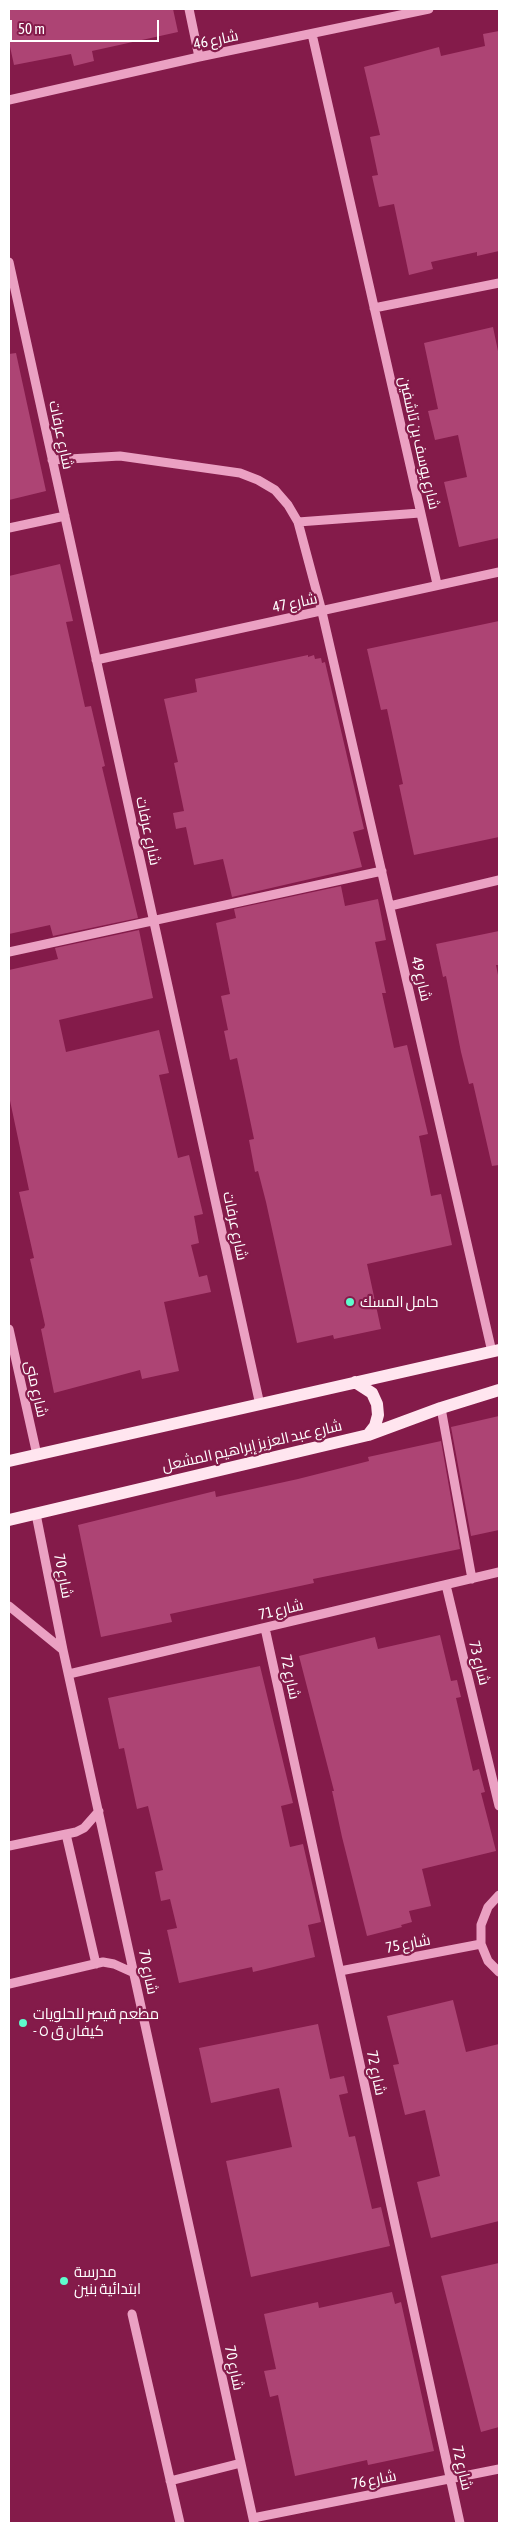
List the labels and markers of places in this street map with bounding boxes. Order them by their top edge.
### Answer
place label: حامل المسك [360,1293,438,1311]
marker: حامل المسك [344,1296,356,1308]
place label: مطعم قيصر للحلويات - كيفان ق ٥ [33,2005,159,2040]
marker: مطعم قيصر للحلويات - كيفان ق ٥ [17,2017,29,2029]
place label: مدرسة ابتدائية بنين [74,2263,141,2298]
marker: مدرسة ابتدائية بنين [58,2275,70,2287]

